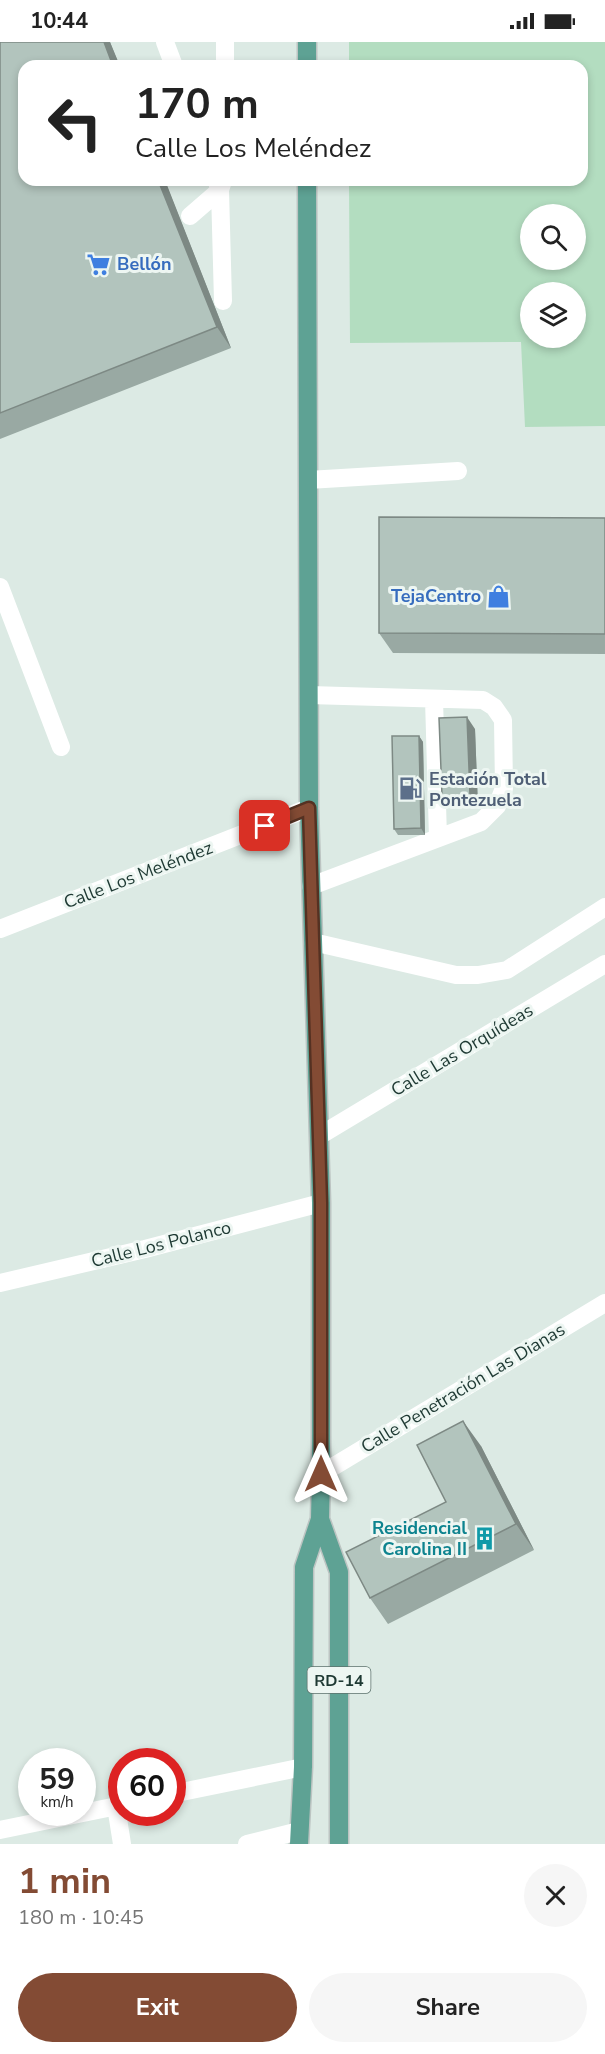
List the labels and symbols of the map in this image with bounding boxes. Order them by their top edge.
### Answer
supermarket icon: Bellón [86,251,112,277]
place label: Bellón [117,252,171,276]
shop icon: TejaCentro [486,583,512,609]
place label: TejaCentro [391,584,481,608]
place label: Estación Total Pontezuela [429,767,547,812]
fuel station icon: Estación Total Pontezuela [398,776,424,802]
pin [239,800,290,851]
street label: Calle Los Meléndez [60,836,216,914]
street label: Calle Las Orquídeas [386,998,538,1102]
street label: Calle Los Polanco [89,1215,233,1273]
street label: Calle Penetración Las Dianas [356,1317,570,1459]
position arrow [289,1442,353,1506]
place label: Residencial Carolina II [372,1516,467,1561]
building icon: Residencial Carolina II [472,1525,498,1551]
road number: RD-14 [308,1667,370,1693]
speed limit sign: 60 [108,1748,186,1826]

